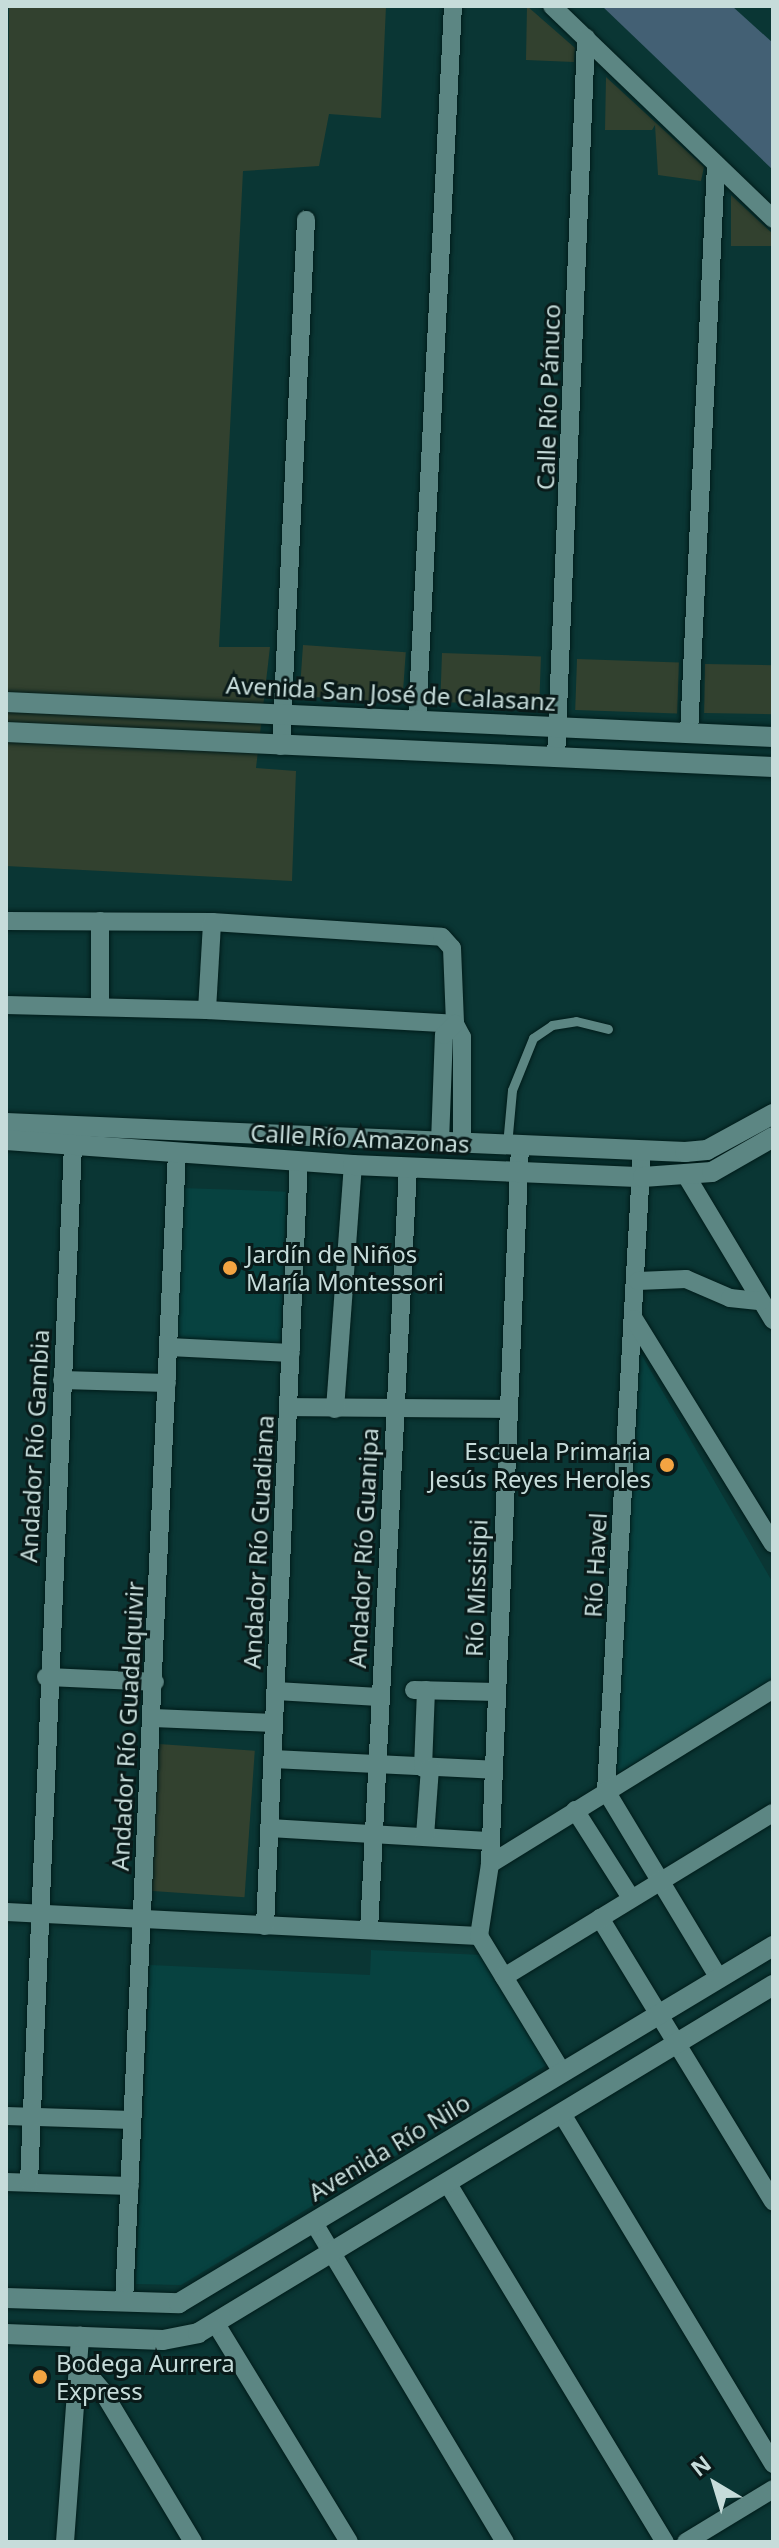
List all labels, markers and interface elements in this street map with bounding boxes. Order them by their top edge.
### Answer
street label: Calle Río Pánuco [530,303,566,491]
street label: Avenida San José de Calasanz [225,670,557,716]
street label: Calle Río Amazonas [250,1118,470,1158]
place label: Jardín de Niños María Montessori [246,1240,444,1296]
marker: Jardín de Niños María Montessori [221,1259,239,1277]
street label: Andador Río Gambia [14,1329,54,1563]
street label: Andador Río Guadiana [237,1414,279,1670]
street label: Andador Río Guanipa [342,1427,384,1669]
place label: Escuela Primaria Jesús Reyes Heroles [429,1437,651,1493]
marker: Escuela Primaria Jesús Reyes Heroles [658,1456,676,1474]
street label: Río Havel [578,1512,612,1618]
street label: Río Missisipi [459,1519,493,1657]
street label: Andador Río Guadalquivir [105,1580,149,1872]
street label: Avenida Río Nilo [303,2087,475,2207]
place label: Bodega Aurrera Express [56,2349,235,2405]
marker: Bodega Aurrera Express [31,2368,49,2386]
north arrow [675,2444,755,2524]
text: N [684,2448,717,2482]

